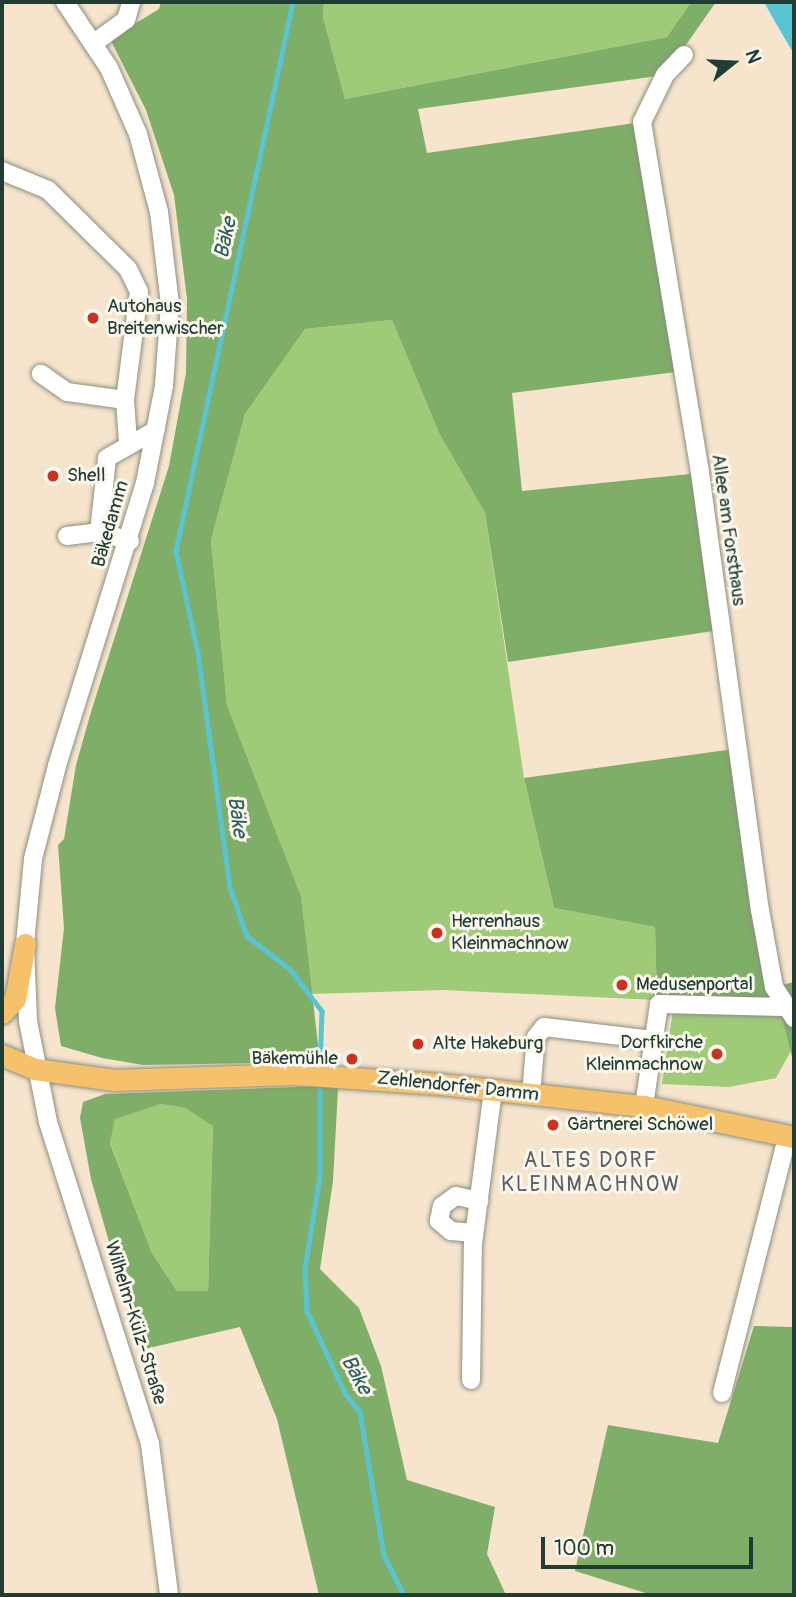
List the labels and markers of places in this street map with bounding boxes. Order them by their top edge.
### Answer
place label: Autohaus Breitenwischer [107,296,224,340]
marker: Autohaus Breitenwischer [85,310,101,326]
place label: Shell [67,465,105,487]
marker: Shell [45,468,61,484]
place label: Herrenhaus Kleinmachnow [451,911,569,955]
marker: Herrenhaus Kleinmachnow [429,925,445,941]
place label: Medusenportal [636,974,753,996]
marker: Medusenportal [614,977,630,993]
place label: Dorfkirche Kleinmachnow [585,1032,703,1076]
place label: Alte Hakeburg [432,1033,543,1055]
marker: Alte Hakeburg [410,1036,426,1052]
marker: Dorfkirche Kleinmachnow [709,1046,725,1062]
place label: Bäkemühle [252,1048,338,1070]
marker: Bäkemühle [344,1051,360,1067]
place label: Gärtnerei Schöwel [567,1114,713,1136]
marker: Gärtnerei Schöwel [545,1117,561,1133]

